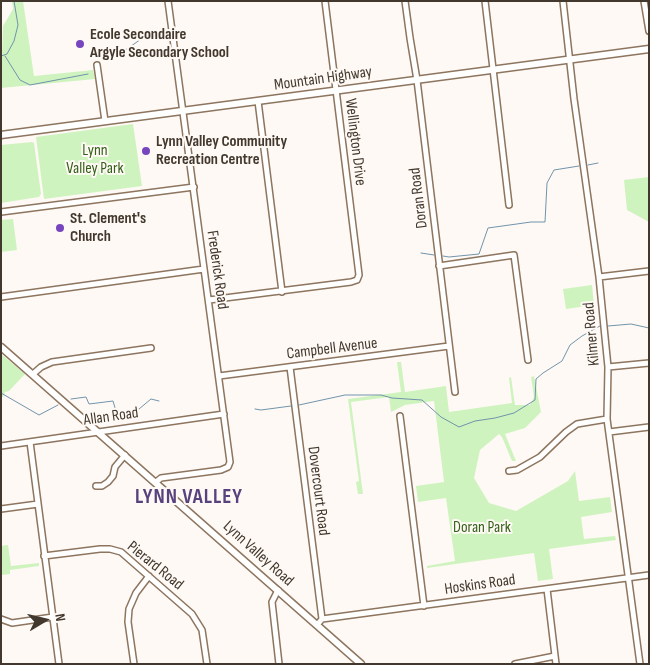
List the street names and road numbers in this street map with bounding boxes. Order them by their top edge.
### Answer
street label: Mountain Highway [273,63,373,95]
street label: Wellington Drive [340,97,370,187]
street label: Doran Road [406,167,432,229]
street label: Frederick Road [202,229,232,311]
street label: Kilmer Road [580,301,604,367]
street label: Campbell Avenue [286,334,378,364]
street label: Allan Road [82,404,140,430]
street label: Dovercourt Road [303,445,333,537]
street label: Lynn Valley Road [219,517,297,591]
street label: Pierard Road [123,537,187,595]
street label: Hoskins Road [443,571,517,599]

